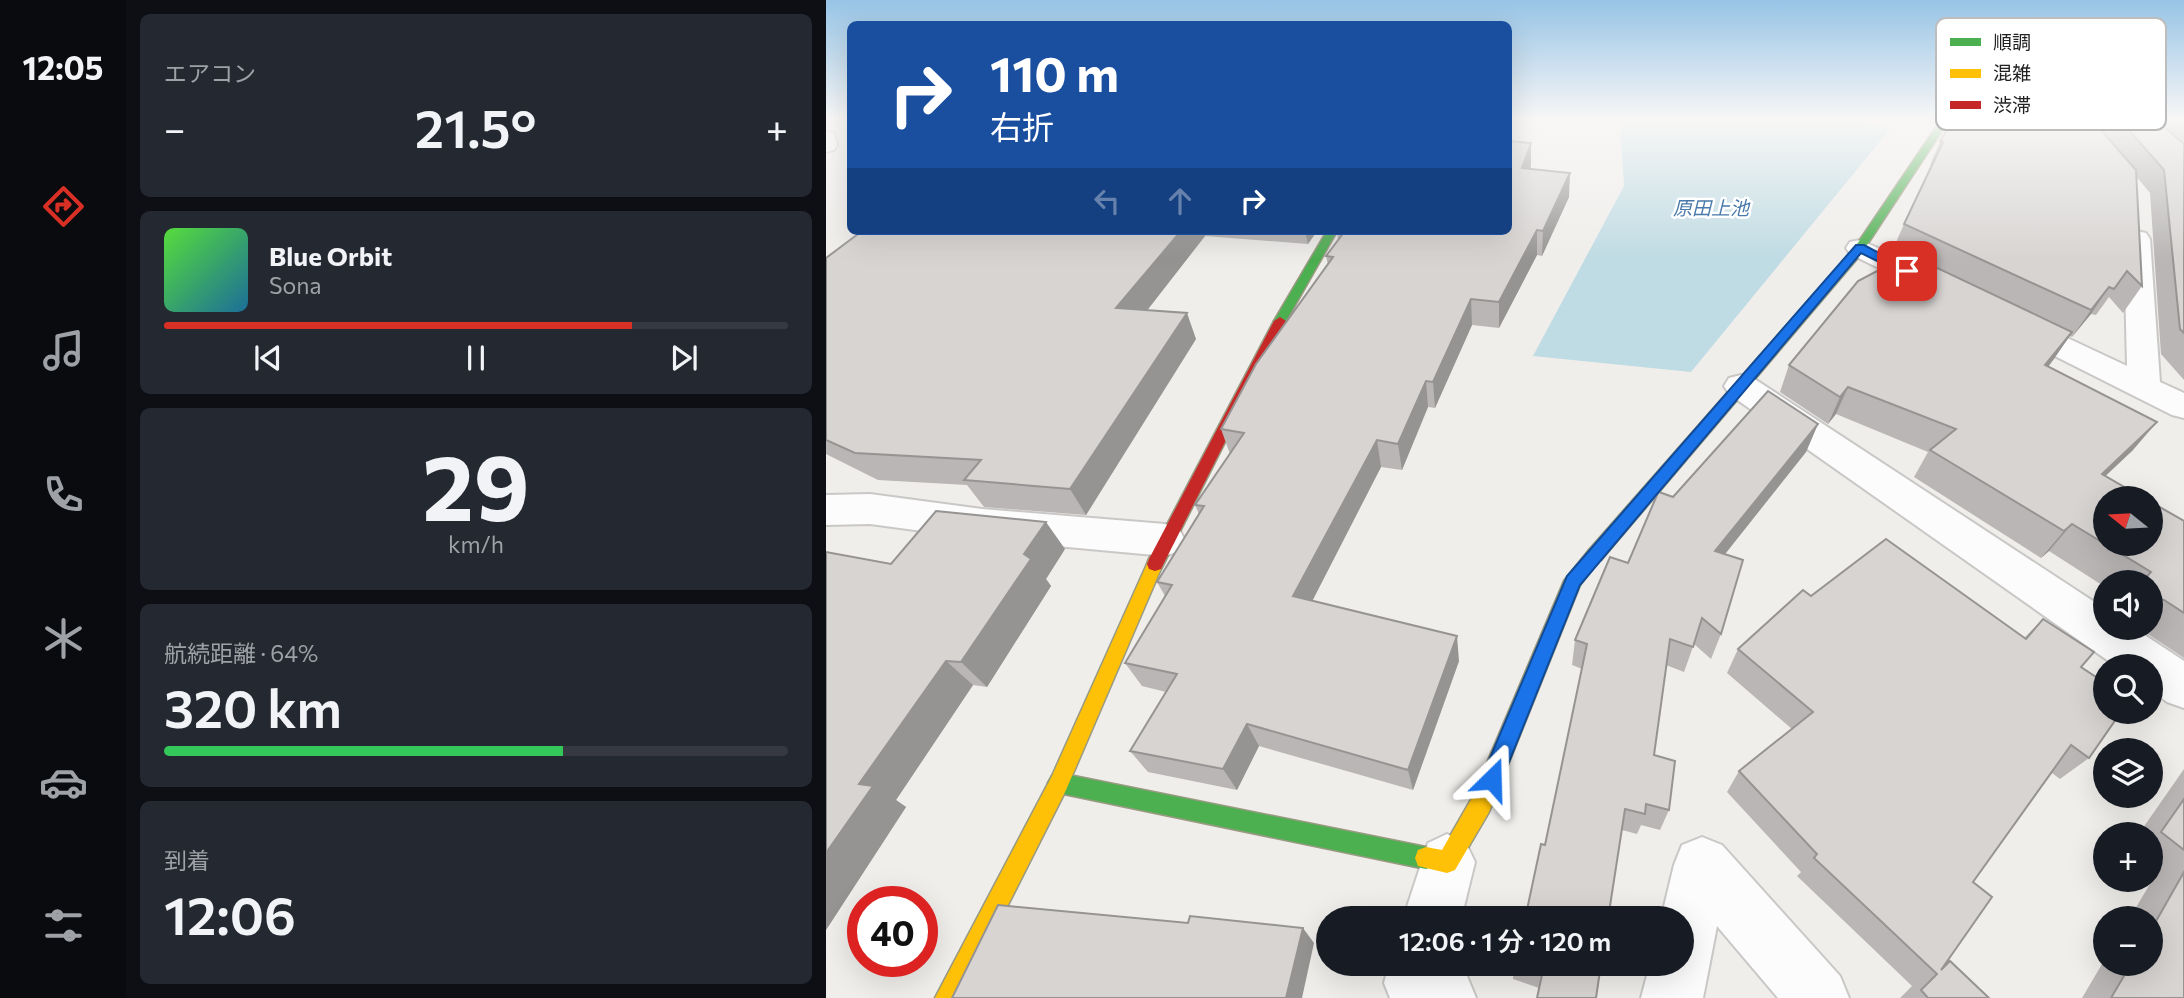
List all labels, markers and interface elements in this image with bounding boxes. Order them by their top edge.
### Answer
legend [1936,18,2166,130]
text: 順調 [1993,30,2031,53]
text: 110 m [990,42,1119,102]
text: 12:05 [22,47,104,87]
icon: right [875,49,966,140]
text: エアコン [164,59,256,87]
text: 混雑 [1993,61,2031,84]
text: 渋滞 [1993,93,2031,116]
text: 21.5° [415,95,536,159]
text: − [164,104,186,151]
text: + [766,104,788,151]
text: 右折 [990,106,1054,146]
icon: directions [39,182,88,231]
icon: left [1088,182,1126,220]
icon: ahead [1161,182,1199,220]
icon: right [1234,182,1272,220]
water label: 原田上池 [1673,196,1751,219]
text: Blue Orbit [269,240,392,271]
pin [1877,241,1937,301]
icon: arrive [1888,252,1926,290]
text: Sona [269,271,321,299]
icon: music [39,326,88,375]
icon: previous [249,339,287,377]
icon: pause [457,339,495,377]
icon: next [665,339,703,377]
text: 29 [422,428,530,540]
icon: phone [39,470,88,519]
north arrow [2093,486,2163,556]
map controls [2093,486,2163,976]
text: km/h [448,530,504,558]
button: sound [2093,570,2163,640]
icon: climate [39,614,88,663]
text: 航続距離 · 64% [164,639,318,667]
button: search [2093,654,2163,724]
text: 320 km [164,675,342,739]
button: layers [2093,738,2163,808]
position arrow [1455,742,1529,816]
icon: car [39,758,88,807]
button: + [2093,822,2163,892]
text: 到着 [164,846,210,874]
text: 12:06 [164,882,296,946]
speed limit sign: 40 [847,886,938,977]
icon: filters [39,901,88,950]
button: − [2093,906,2163,976]
text: 12:06 · 1 分 · 120 m [1399,925,1611,956]

